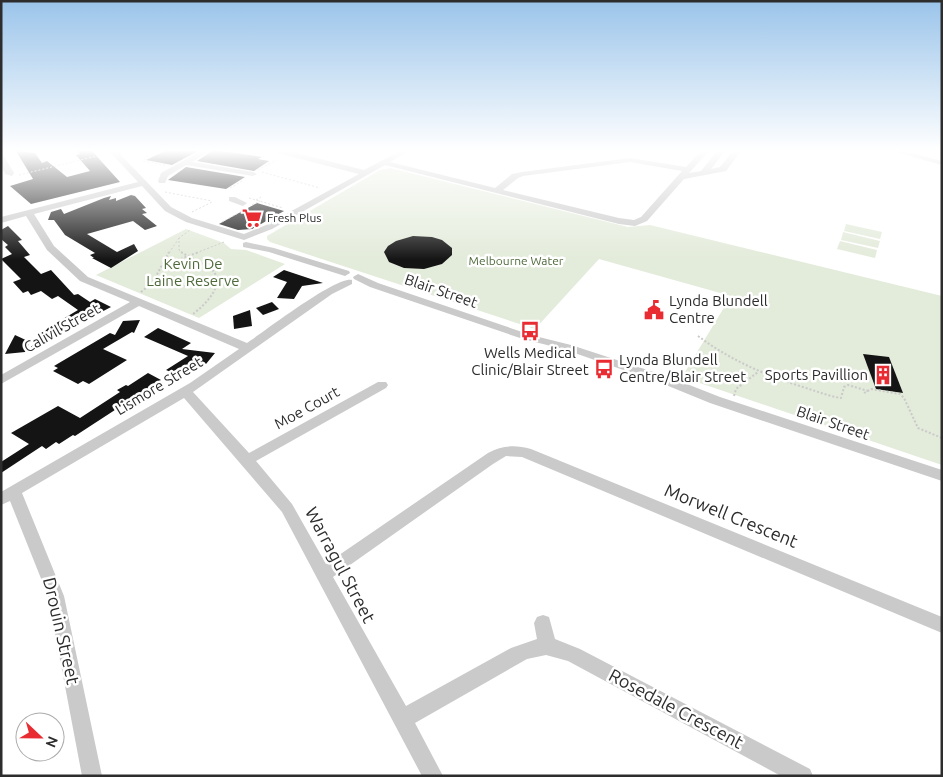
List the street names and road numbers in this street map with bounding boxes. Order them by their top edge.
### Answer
street label: Blair Street [403,270,480,311]
street label: Calivil Street [21,300,103,356]
street label: Lismore Street [112,353,206,418]
street label: Moe Court [271,383,342,432]
street label: Blair Street [795,402,872,443]
street label: Morwell Crescent [662,479,801,551]
street label: Warragul Street [302,503,380,626]
street label: Drouin Street [40,575,84,686]
street label: Rosedale Crescent [606,664,747,752]

